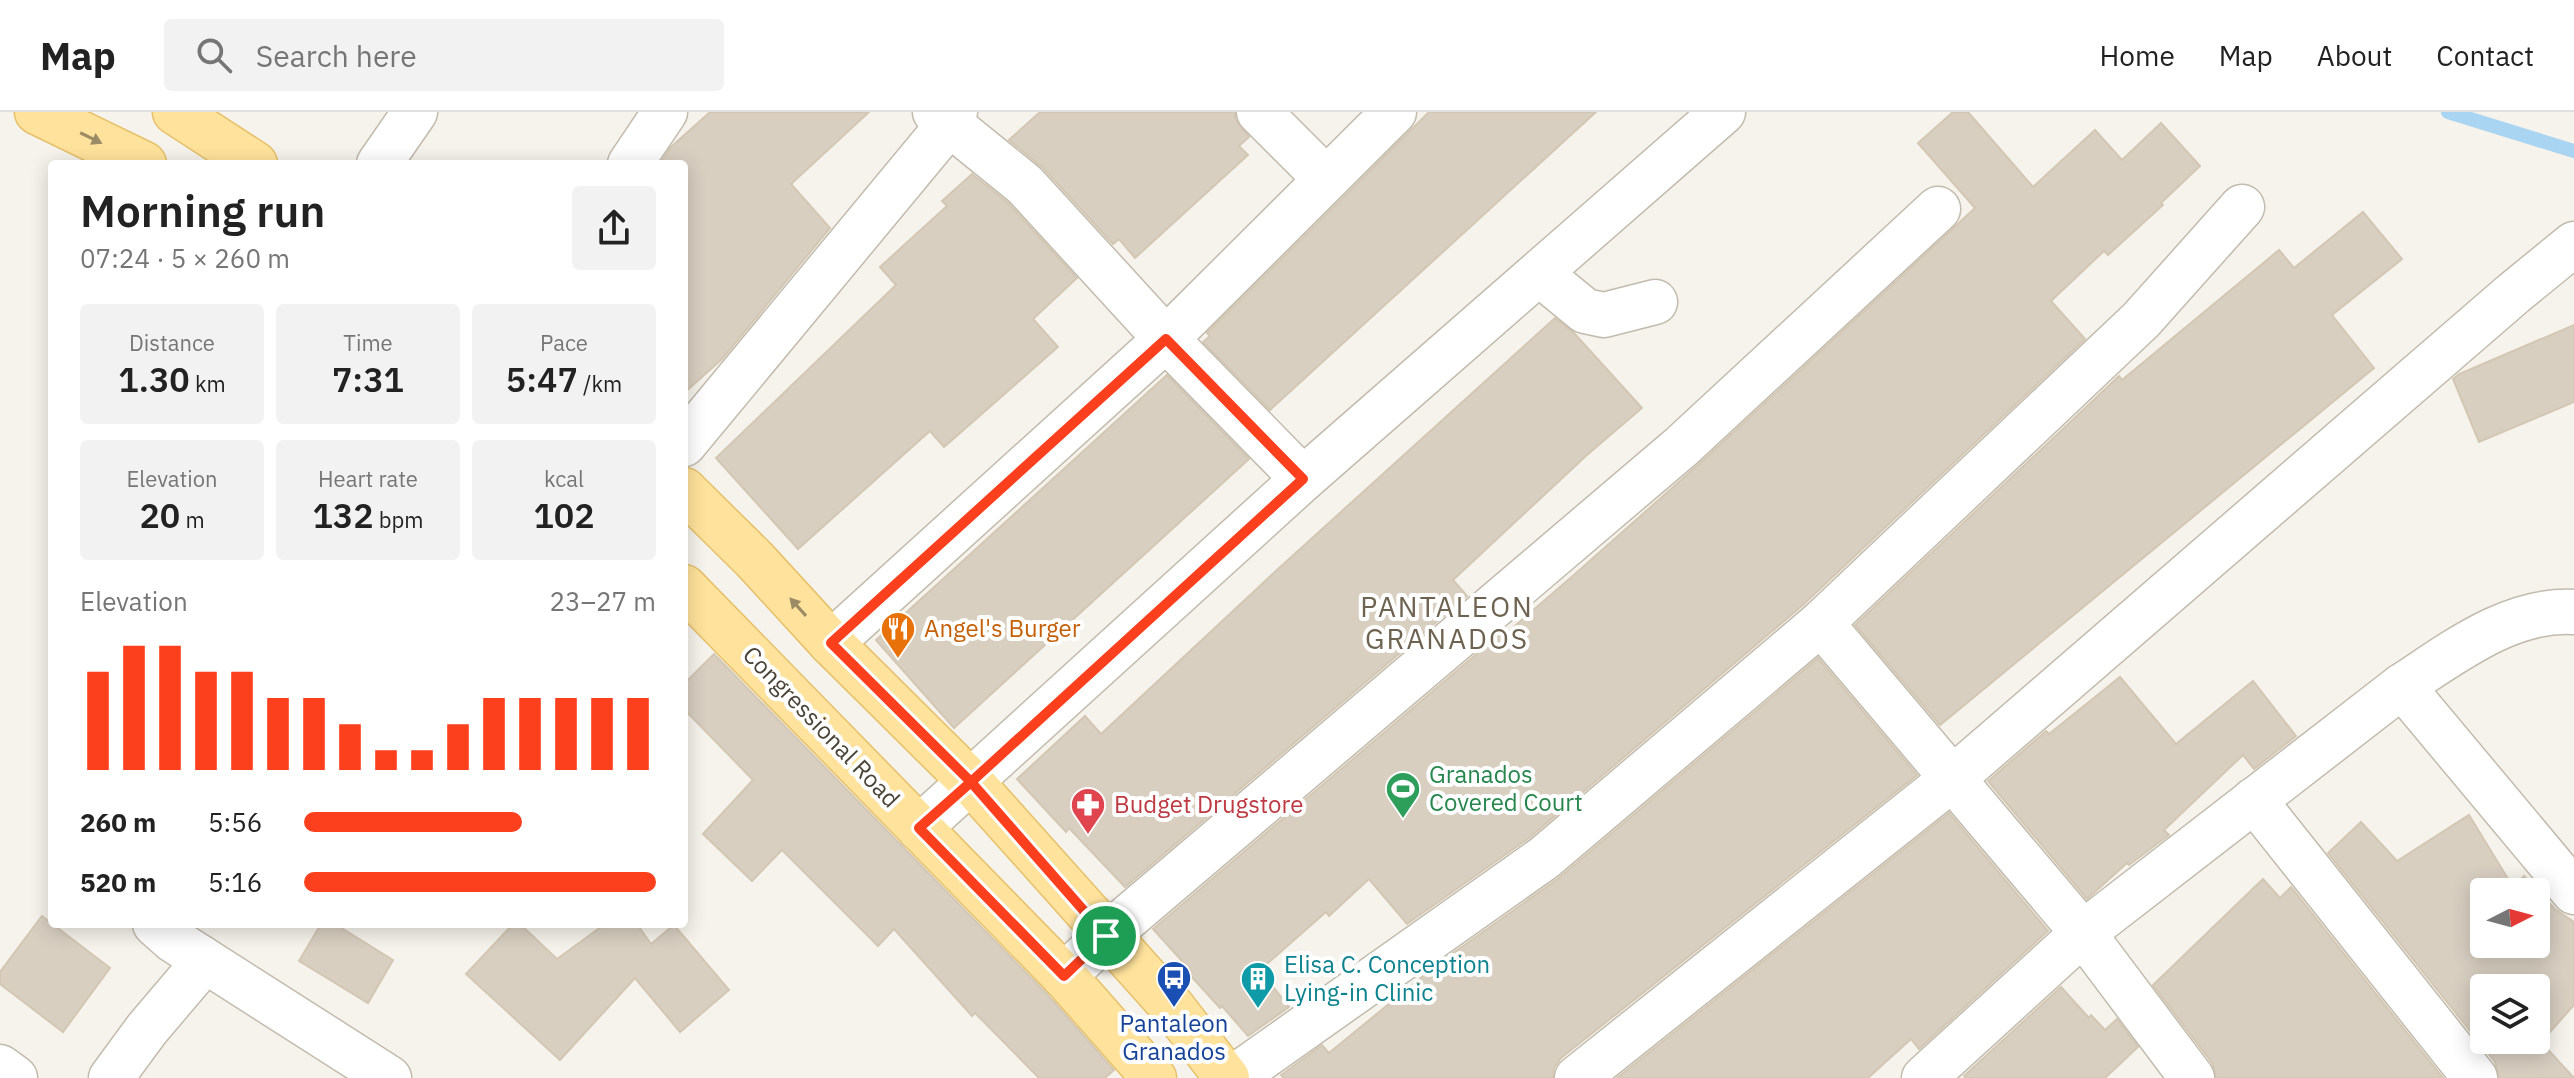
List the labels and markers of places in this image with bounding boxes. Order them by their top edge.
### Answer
restaurant icon: Angel's Burger [879,610,917,660]
place label: Angel's Burger [924,612,1081,644]
place label: Granados Covered Court [1429,758,1583,818]
sports icon: Granados Covered Court [1384,770,1422,820]
pharmacy icon: Budget Drugstore [1069,786,1107,836]
place label: Budget Drugstore [1114,788,1303,820]
pin [1072,902,1140,970]
place label: Elisa C. Conception Lying-in Clinic [1284,948,1490,1008]
bus stop icon: Pantaleon Granados [1155,959,1193,1009]
building icon: Elisa C. Conception Lying-in Clinic [1239,960,1277,1010]
place label: Pantaleon Granados [1120,1007,1228,1067]

